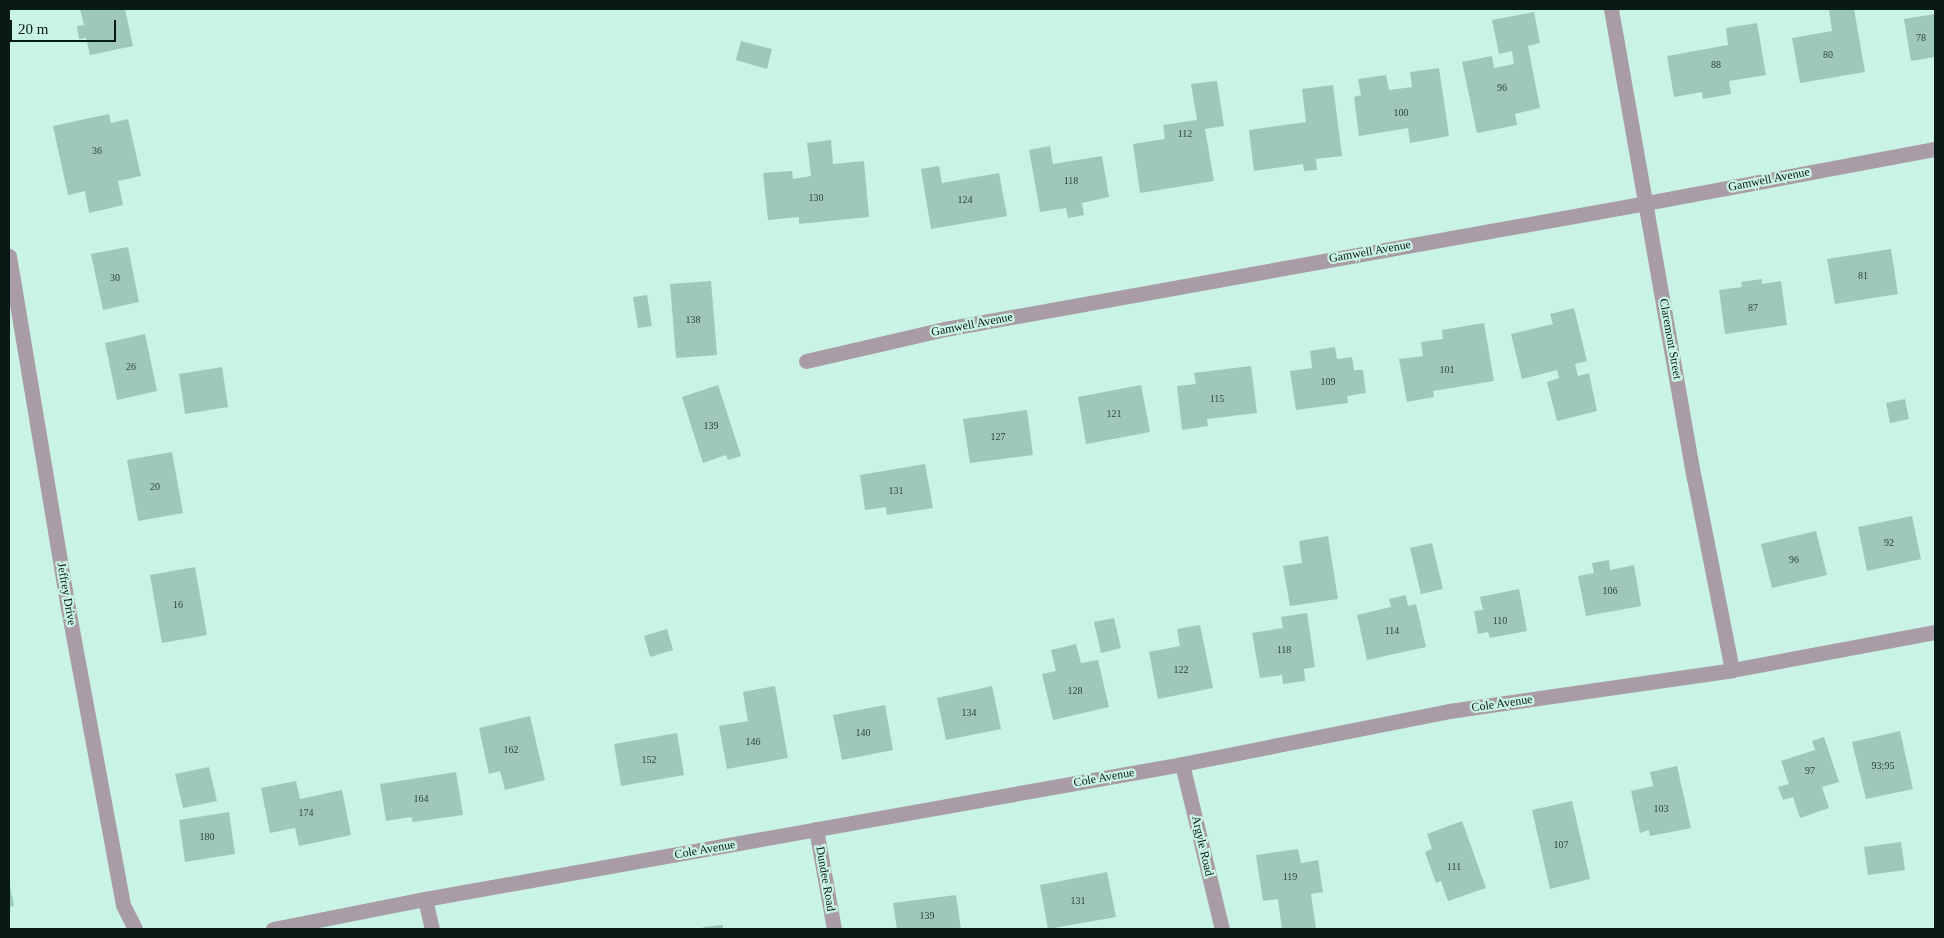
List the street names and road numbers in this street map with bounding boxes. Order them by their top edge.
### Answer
street label: Gamwell Avenue [1727,165,1811,195]
street label: Gamwell Avenue [1328,238,1412,266]
street label: Claremont Street [1656,298,1684,380]
street label: Gamwell Avenue [930,310,1014,340]
street label: Jeffrey Drive [53,562,79,626]
street label: Cole Avenue [1470,693,1534,715]
street label: Cole Avenue [1072,766,1136,790]
street label: Argyle Road [1188,814,1216,878]
street label: Cole Avenue [673,838,737,862]
street label: Dundee Road [812,845,838,913]

